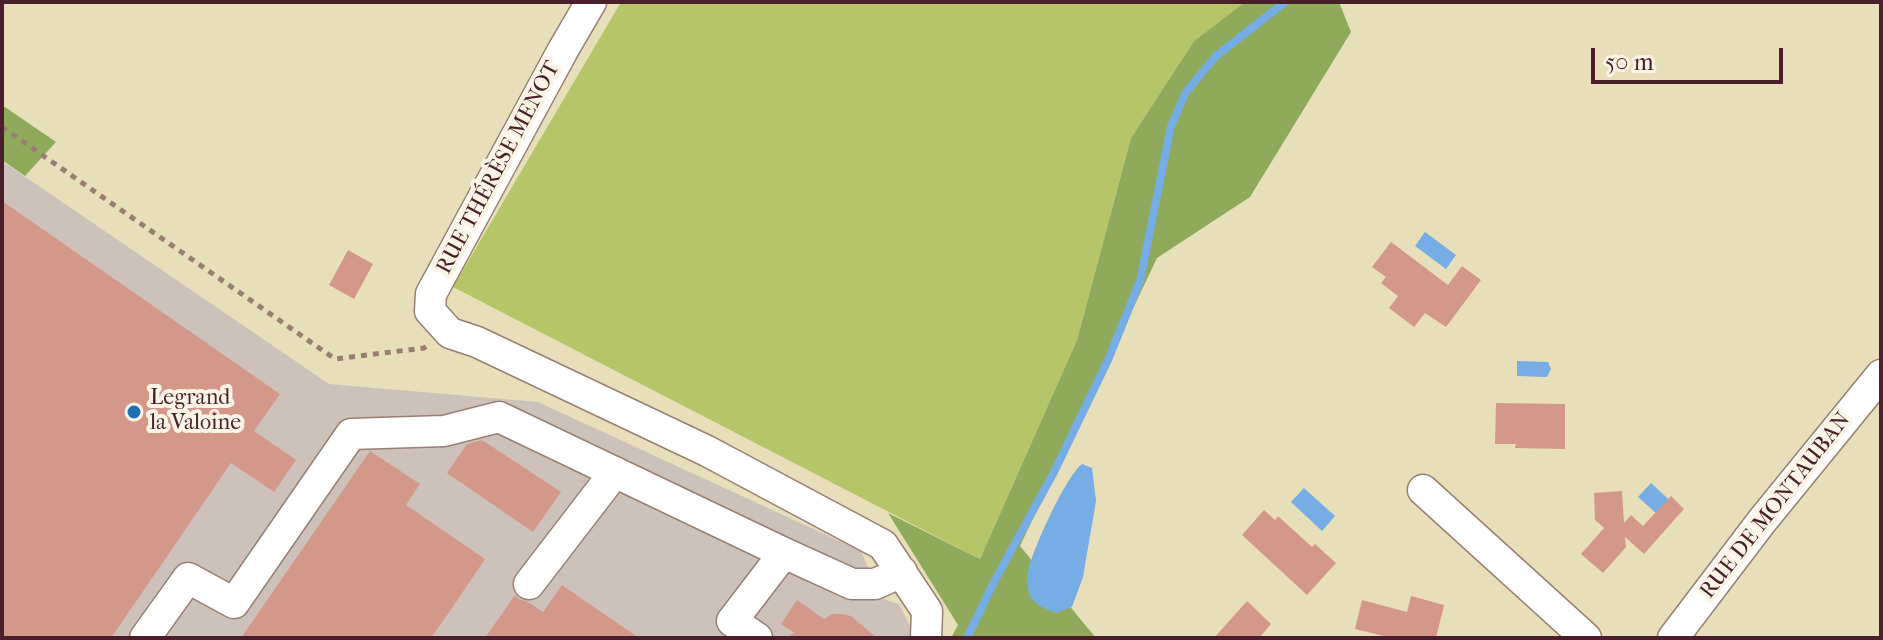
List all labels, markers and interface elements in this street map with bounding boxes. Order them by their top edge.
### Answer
scale bar [1595,32,1787,82]
text: 50 m [1605,48,1654,76]
street label: RUE THÉRÈSE MENOT [432,57,566,279]
place label: Legrand la Valoine [150,386,241,438]
marker: Legrand la Valoine [125,403,143,421]
street label: RUE DE MONTAUBAN [1695,408,1857,604]

